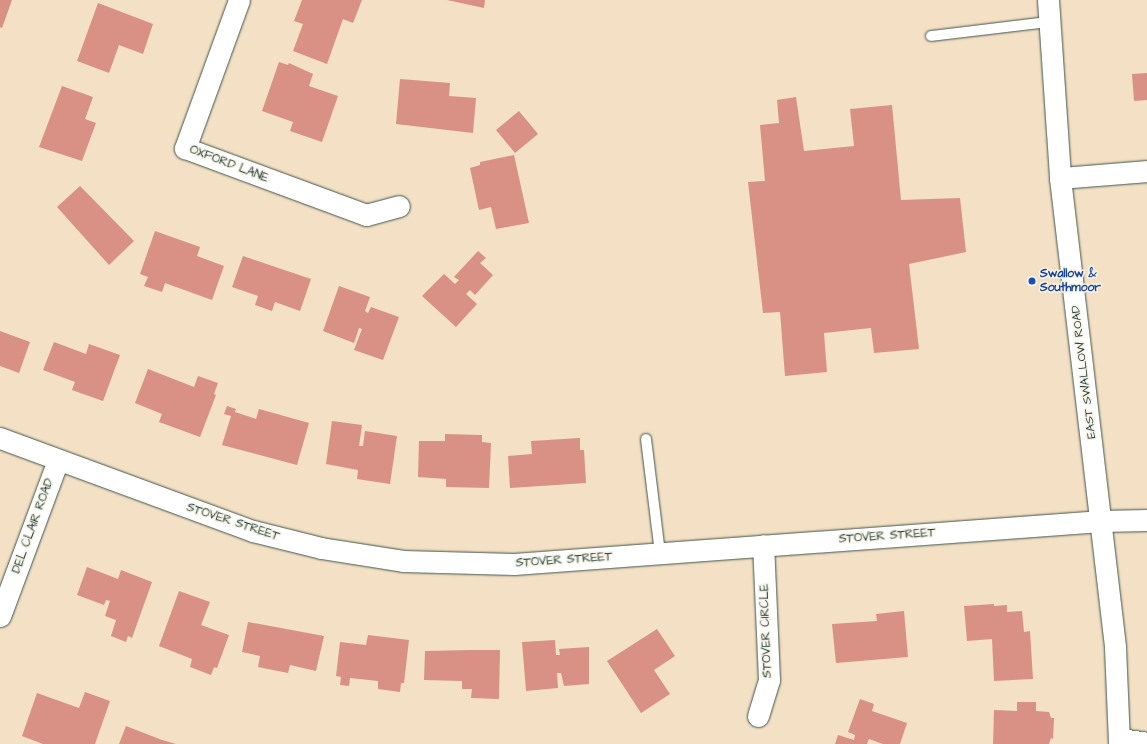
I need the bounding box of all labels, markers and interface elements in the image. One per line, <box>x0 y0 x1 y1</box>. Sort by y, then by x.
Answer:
street label: OXFORD LANE <box>188 142 270 186</box>
place label: Swallow & Southmoor <box>1040 267 1101 295</box>
marker: Swallow & Southmoor <box>1027 276 1037 286</box>
street label: EAST SWALLOW ROAD <box>1069 304 1099 440</box>
street label: DEL CLAIR ROAD <box>9 477 57 575</box>
street label: STOVER STREET <box>185 500 281 544</box>
street label: STOVER STREET <box>838 525 936 547</box>
street label: STOVER STREET <box>515 549 613 571</box>
street label: STOVER CIRCLE <box>757 584 775 678</box>

